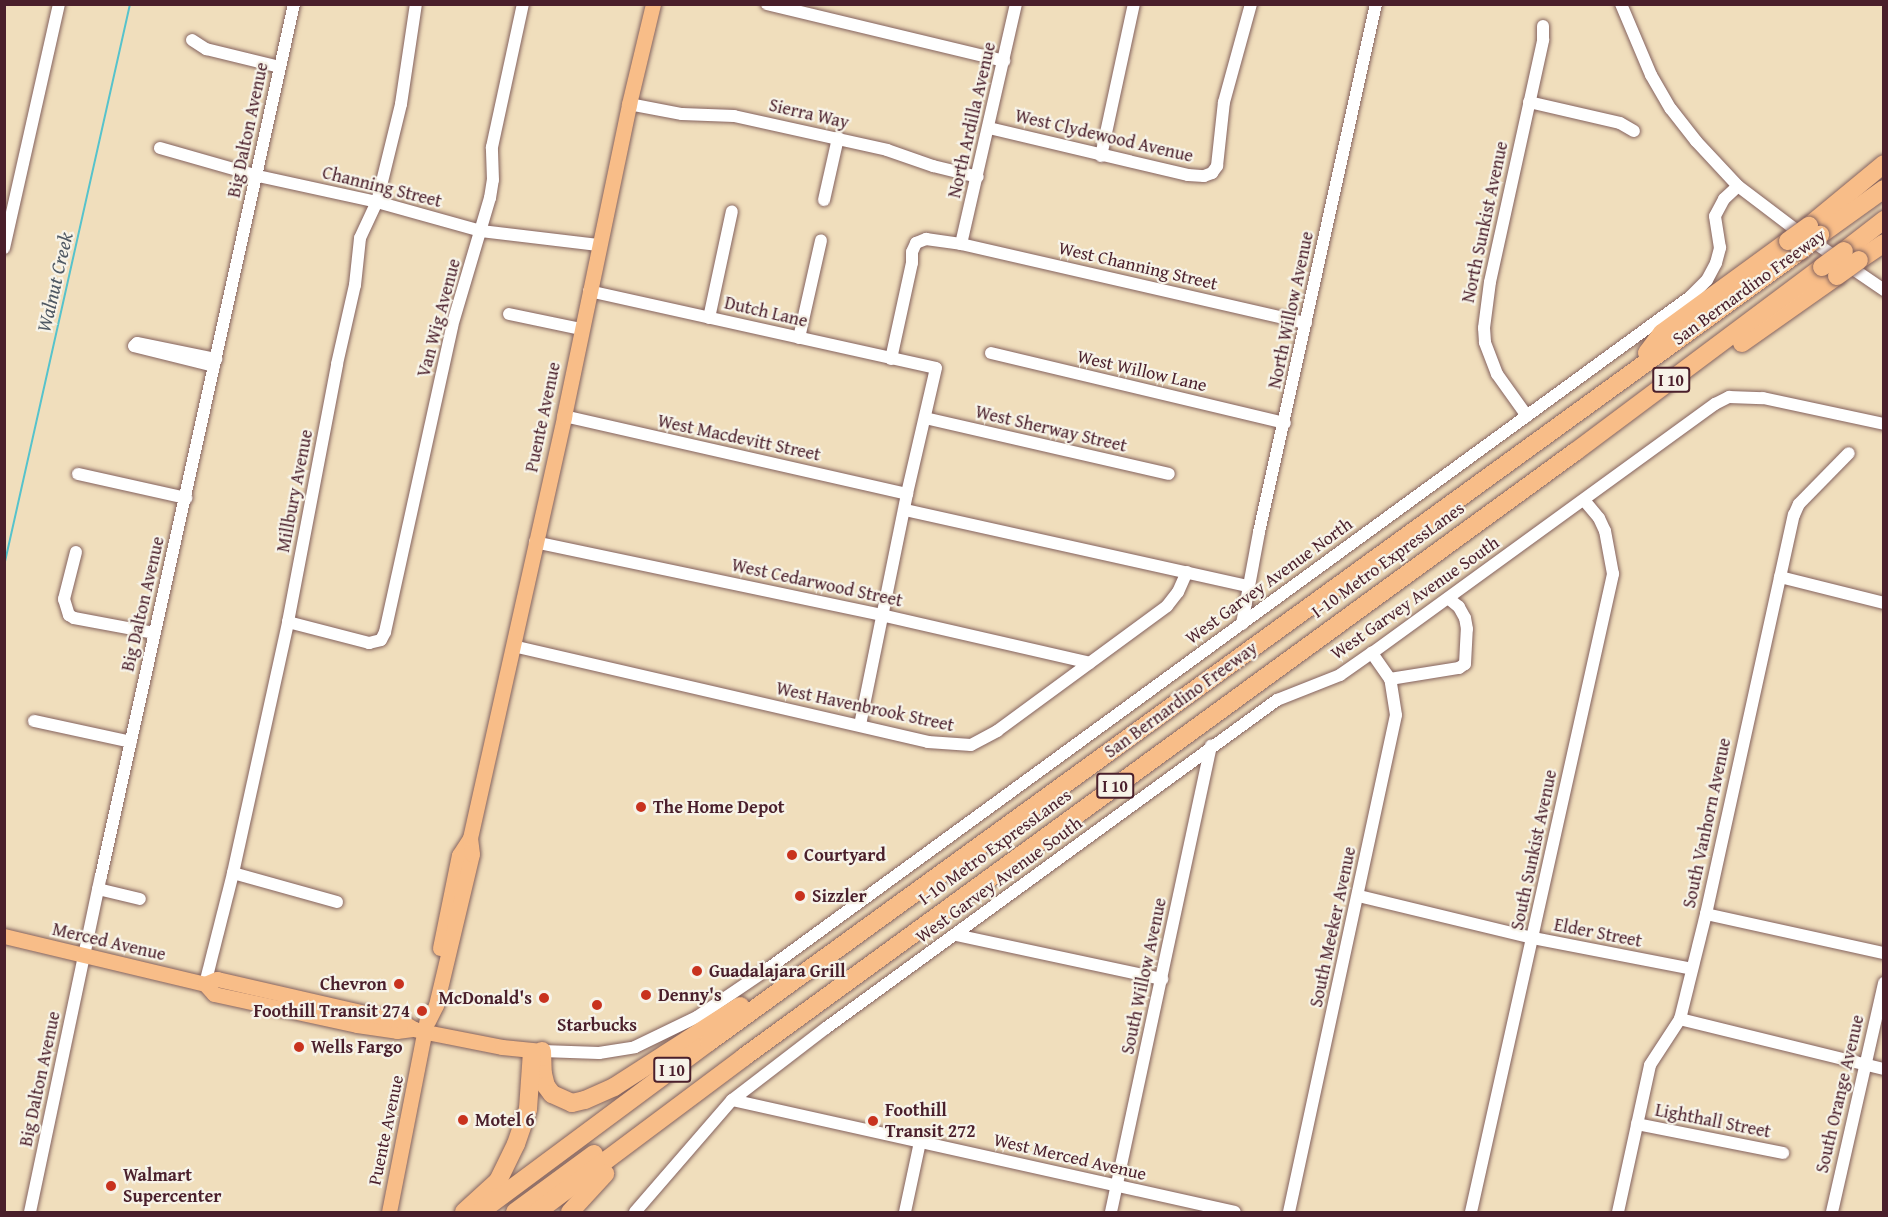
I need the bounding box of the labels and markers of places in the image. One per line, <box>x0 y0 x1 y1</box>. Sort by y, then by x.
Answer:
place label: The Home Depot <box>653 796 785 818</box>
marker: The Home Depot <box>634 800 648 814</box>
place label: Courtyard <box>804 844 886 866</box>
marker: Courtyard <box>785 848 799 862</box>
place label: Sizzler <box>812 885 867 907</box>
marker: Sizzler <box>793 889 807 903</box>
place label: Guadalajara Grill <box>709 960 846 982</box>
marker: Guadalajara Grill <box>690 964 704 978</box>
place label: Chevron <box>320 973 387 995</box>
marker: Chevron <box>392 977 406 991</box>
place label: Denny's <box>658 984 722 1006</box>
place label: McDonald's <box>438 987 532 1009</box>
marker: Denny's <box>639 988 653 1002</box>
marker: McDonald's <box>537 991 551 1005</box>
marker: Starbucks <box>590 998 604 1012</box>
place label: Foothill Transit 274 <box>253 1000 410 1022</box>
marker: Foothill Transit 274 <box>415 1004 429 1018</box>
place label: Starbucks <box>557 1014 637 1036</box>
place label: Wells Fargo <box>311 1036 402 1058</box>
marker: Wells Fargo <box>292 1040 306 1054</box>
place label: Foothill Transit 272 <box>885 1100 976 1142</box>
place label: Motel 6 <box>475 1109 535 1131</box>
marker: Motel 6 <box>456 1113 470 1127</box>
marker: Foothill Transit 272 <box>866 1114 880 1128</box>
place label: Walmart Supercenter <box>123 1165 222 1208</box>
marker: Walmart Supercenter <box>104 1179 118 1193</box>

